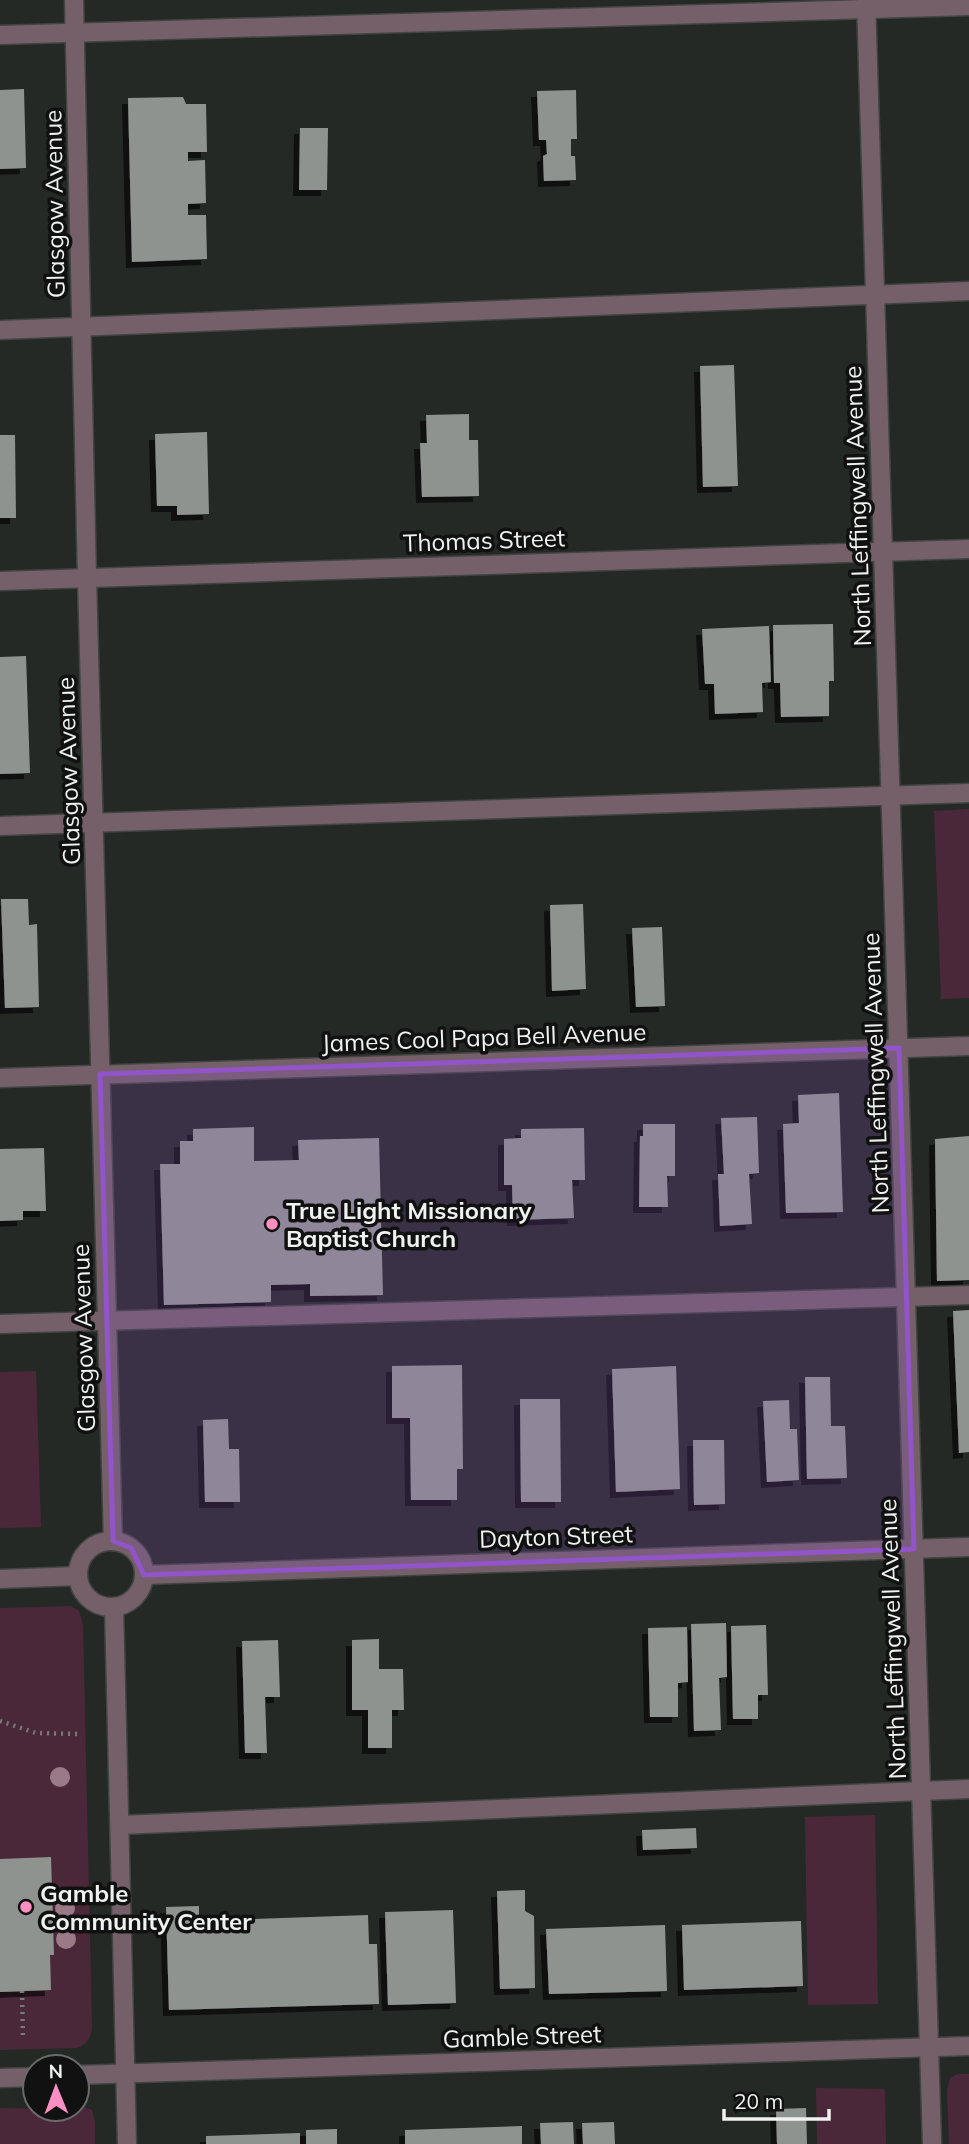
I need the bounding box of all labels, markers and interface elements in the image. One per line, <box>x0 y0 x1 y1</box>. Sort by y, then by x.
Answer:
street label: Glasgow Avenue <box>37 110 71 298</box>
street label: North Leffingwell Avenue <box>837 365 877 647</box>
street label: Thomas Street <box>402 522 566 558</box>
street label: Glasgow Avenue <box>50 676 86 866</box>
street label: North Leffingwell Avenue <box>855 932 895 1214</box>
street label: James Cool Papa Bell Avenue <box>321 1016 647 1058</box>
place label: True Light Missionary Baptist Church <box>286 1195 532 1253</box>
marker: True Light Missionary Baptist Church <box>264 1216 280 1232</box>
street label: Glasgow Avenue <box>65 1243 101 1433</box>
street label: North Leffingwell Avenue <box>872 1498 912 1780</box>
street label: Dayton Street <box>479 1518 633 1554</box>
place label: Gamble Community Center <box>40 1878 252 1936</box>
marker: Gamble Community Center <box>18 1899 34 1915</box>
street label: Gamble Street <box>442 2018 602 2054</box>
north arrow <box>21 2053 91 2123</box>
text: N <box>48 2059 63 2083</box>
scale bar <box>724 2078 829 2122</box>
text: 20 m <box>734 2088 783 2114</box>

